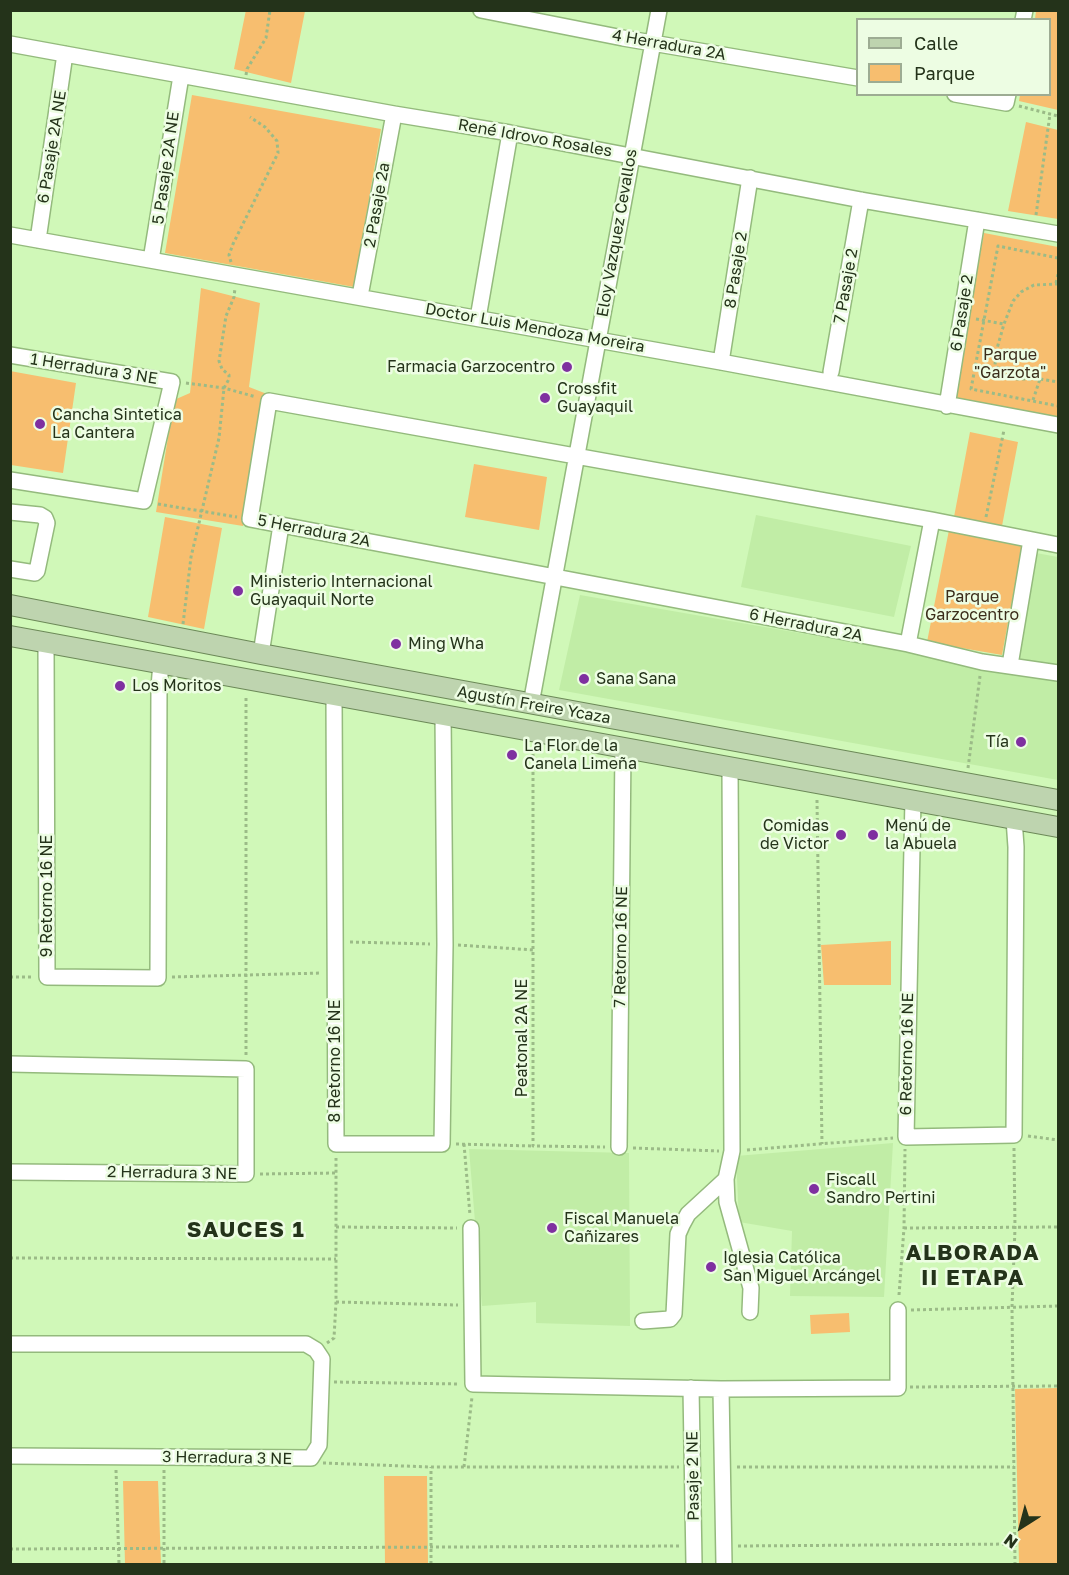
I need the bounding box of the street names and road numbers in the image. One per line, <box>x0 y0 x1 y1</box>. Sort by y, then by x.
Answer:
street label: 4 Herradura 2A <box>611 26 727 64</box>
street label: 6 Pasaje 2A NE <box>34 89 70 205</box>
street label: 5 Pasaje 2A NE <box>149 110 183 226</box>
street label: René Idrovo Rosales <box>456 115 614 161</box>
street label: Eloy Vazquez Cevallos <box>593 147 641 319</box>
street label: 2 Pasaje 2a <box>360 161 394 249</box>
street label: 8 Pasaje 2 <box>720 230 752 310</box>
street label: 7 Pasaje 2 <box>830 247 862 325</box>
street label: 6 Pasaje 2 <box>946 273 978 353</box>
street label: Doctor Luis Mendoza Moreira <box>424 299 646 357</box>
street label: 1 Herradura 3 NE <box>29 349 159 389</box>
street label: 5 Herradura 2A <box>256 511 372 551</box>
street label: 6 Herradura 2A <box>748 605 864 645</box>
street label: Agustín Freire Ycaza <box>456 682 612 728</box>
street label: 9 Retorno 16 NE <box>37 835 57 957</box>
street label: 7 Retorno 16 NE <box>610 886 632 1008</box>
street label: Peatonal 2A NE <box>512 979 532 1097</box>
street label: 6 Retorno 16 NE <box>896 992 918 1116</box>
street label: 8 Retorno 16 NE <box>325 1000 345 1122</box>
street label: 2 Herradura 3 NE <box>107 1162 237 1184</box>
street label: Pasaje 2 NE <box>683 1431 703 1521</box>
street label: 3 Herradura 3 NE <box>162 1447 292 1469</box>

